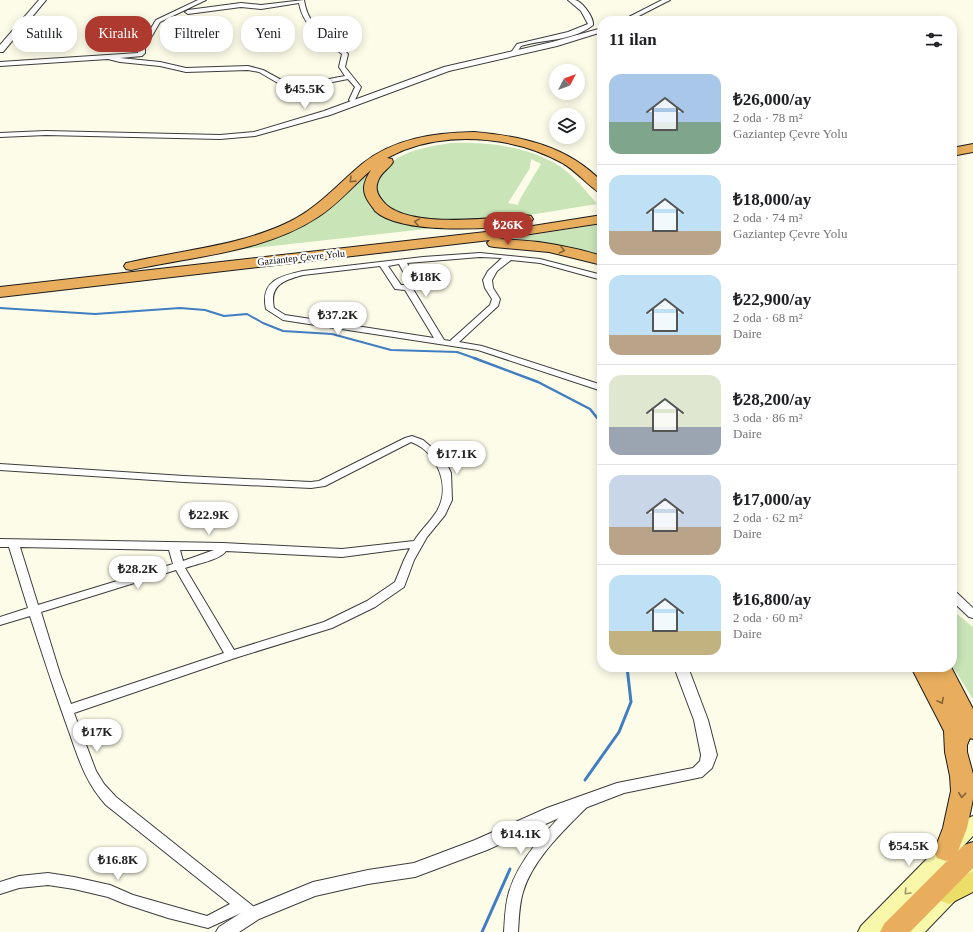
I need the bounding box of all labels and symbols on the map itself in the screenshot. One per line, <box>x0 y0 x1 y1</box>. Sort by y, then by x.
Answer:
north arrow <box>549 64 585 100</box>
pin: ₺45.5K <box>272 76 338 110</box>
one-way arrow <box>349 175 357 183</box>
pin: ₺26K <box>484 212 532 246</box>
one-way arrow <box>414 218 420 226</box>
one-way arrow <box>559 246 565 254</box>
street label: Gaziantep Çevre Yolu <box>257 247 345 268</box>
pin: ₺18K <box>402 264 450 298</box>
pin: ₺37.2K <box>305 302 371 336</box>
pin: ₺17.1K <box>424 441 490 475</box>
pin: ₺22.9K <box>176 502 242 536</box>
pin: ₺28.2K <box>105 556 171 590</box>
one-way arrow <box>936 697 943 704</box>
pin: ₺17K <box>73 719 121 753</box>
one-way arrow <box>958 792 967 798</box>
pin: ₺14.1K <box>488 821 554 855</box>
pin: ₺54.5K <box>876 833 942 867</box>
pin: ₺16.8K <box>85 847 151 881</box>
one-way arrow <box>904 887 912 895</box>

